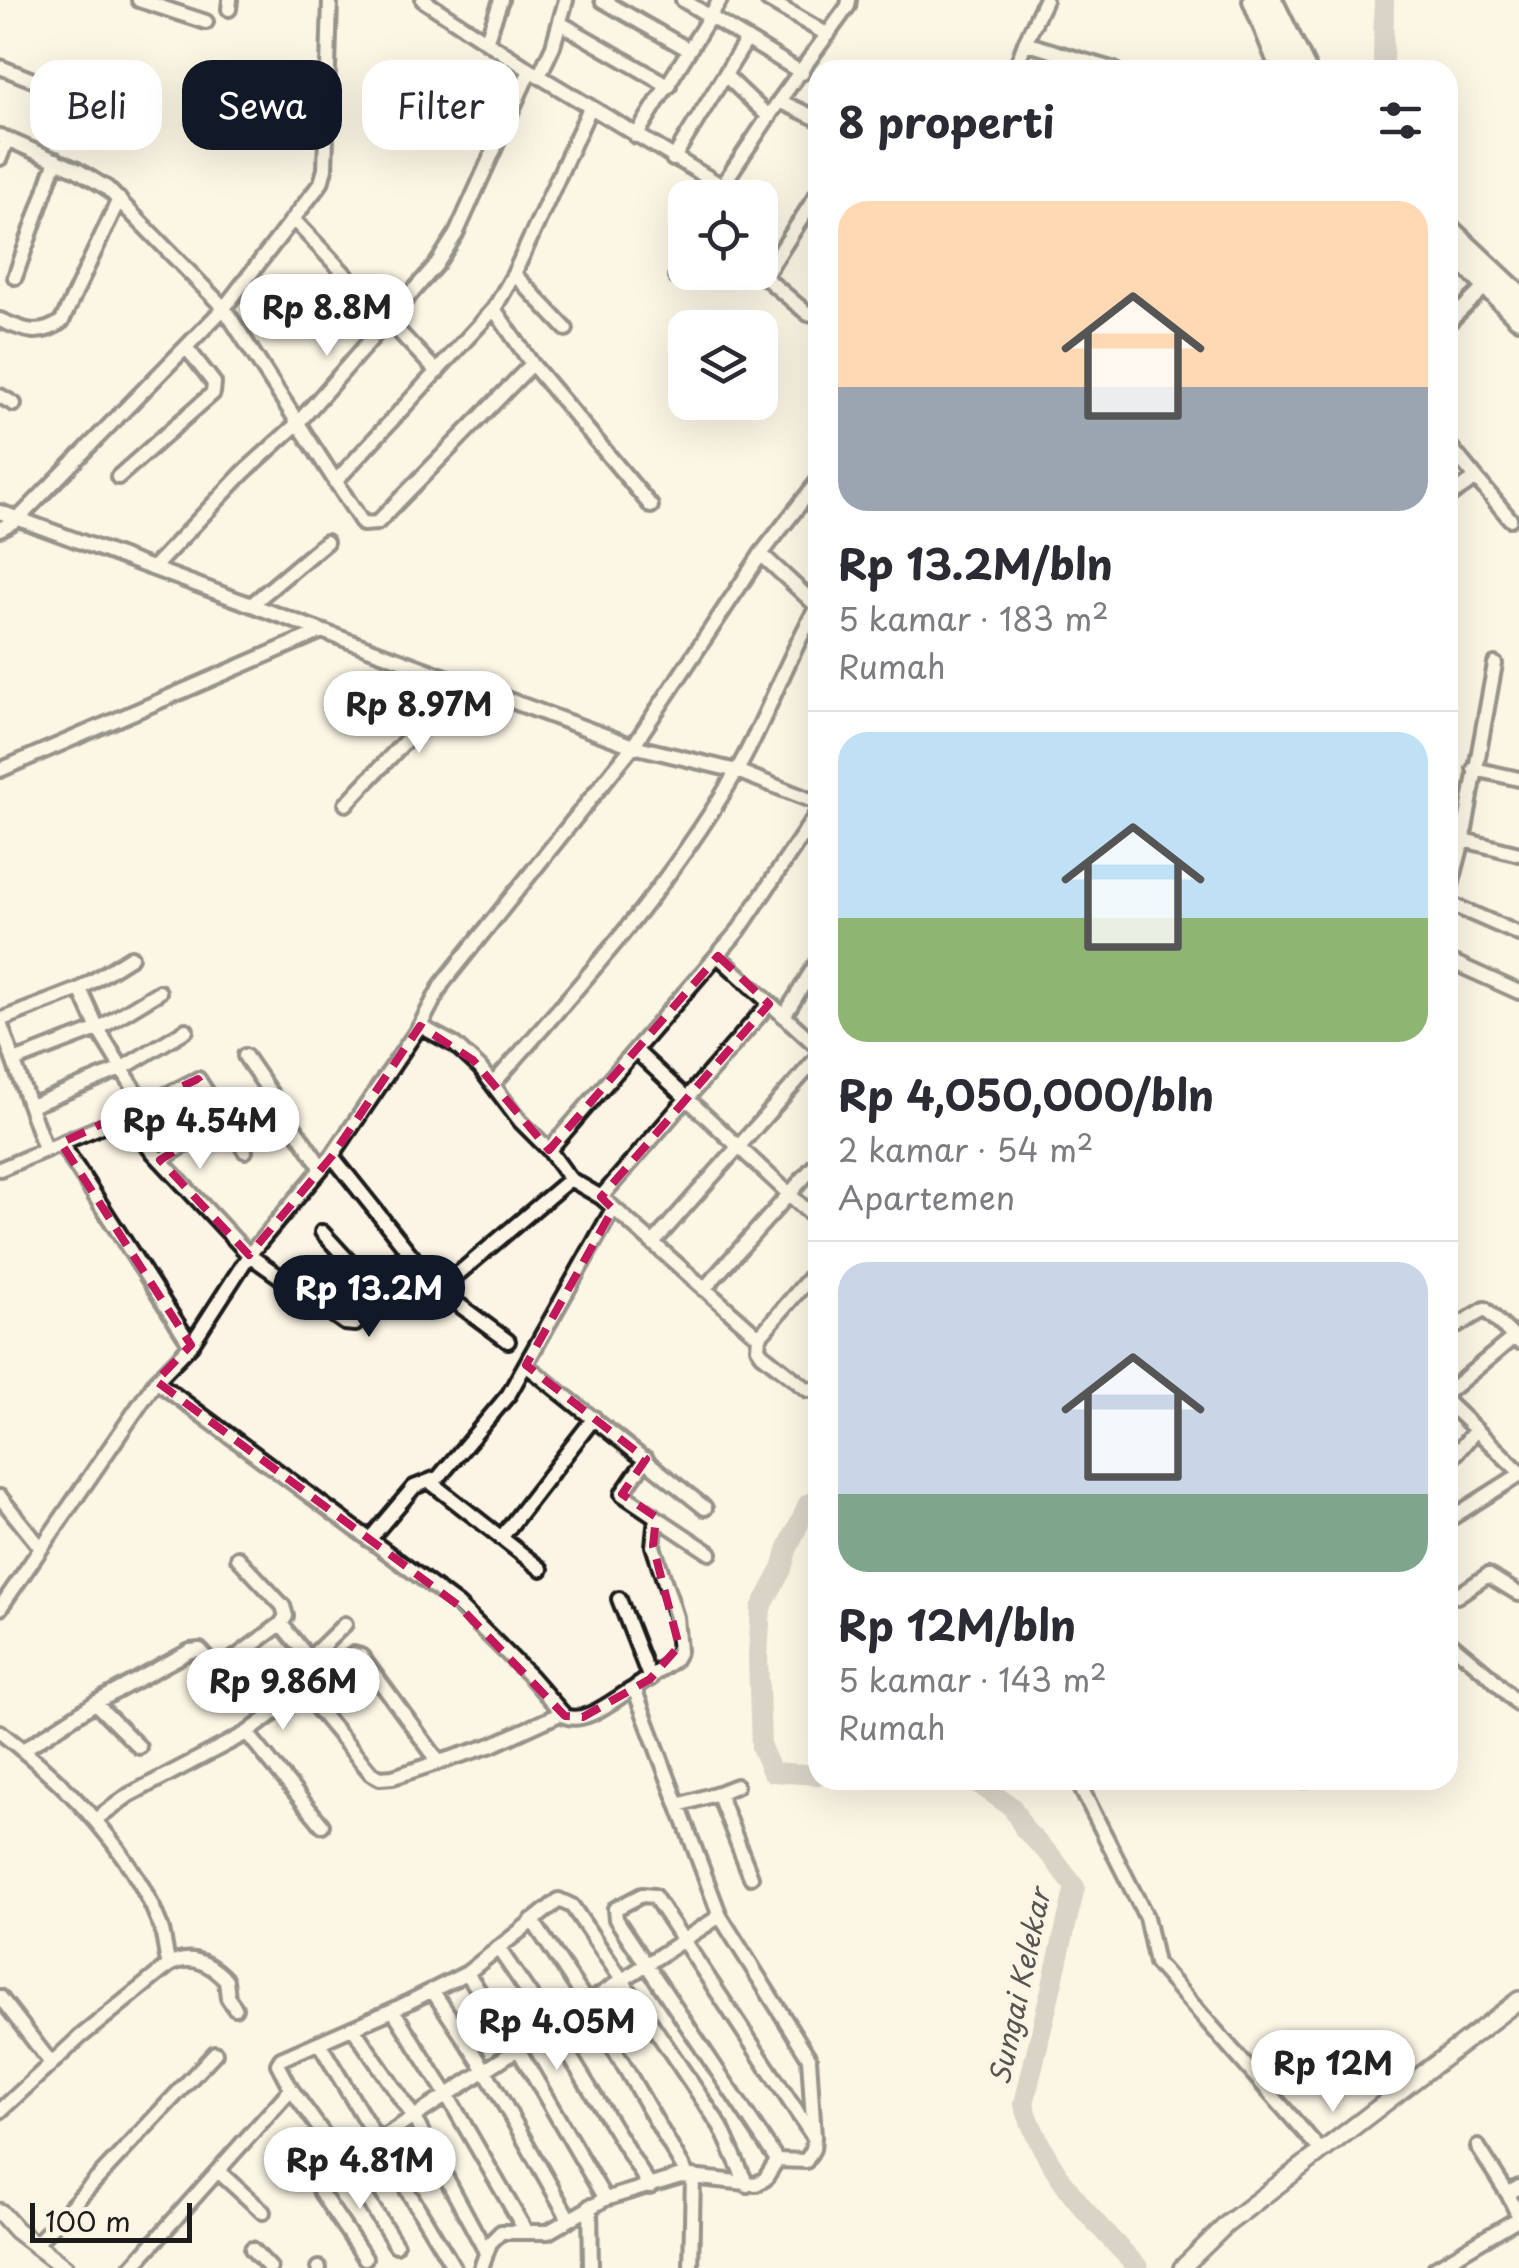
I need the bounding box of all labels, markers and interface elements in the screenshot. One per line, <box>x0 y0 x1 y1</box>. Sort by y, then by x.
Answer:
chip: Beli <box>30 60 162 150</box>
chip: Sewa <box>182 60 342 150</box>
chip: Filter <box>362 60 519 150</box>
text: 8 properti <box>838 89 1055 152</box>
icon: filters <box>1373 93 1428 148</box>
map controls <box>668 180 778 420</box>
button: locate <box>668 180 778 290</box>
icon: home <box>1043 266 1223 446</box>
pin: Rp 8.8M <box>235 274 419 359</box>
text: Rp 8.8M <box>262 282 392 330</box>
button: layers <box>668 310 778 420</box>
text: Rp 13.2M/bln <box>838 531 1113 594</box>
text: 5 kamar · 183 m² <box>838 594 1109 642</box>
text: Rumah <box>838 642 946 690</box>
pin: Rp 8.97M <box>316 671 522 756</box>
text: Rp 8.97M <box>345 679 493 727</box>
icon: home <box>1043 797 1223 977</box>
text: Rp 4,050,000/bln <box>838 1062 1214 1125</box>
pin: Rp 4.54M <box>97 1087 303 1172</box>
text: Rp 4.54M <box>123 1095 277 1143</box>
text: 2 kamar · 54 m² <box>838 1125 1093 1173</box>
text: Apartemen <box>838 1173 1015 1221</box>
pin: Rp 13.2M <box>266 1255 472 1340</box>
text: Rp 13.2M <box>295 1263 443 1311</box>
icon: home <box>1043 1327 1223 1507</box>
text: Rp 12M/bln <box>838 1592 1076 1655</box>
pin: Rp 9.86M <box>180 1648 386 1733</box>
text: 5 kamar · 143 m² <box>838 1655 1107 1703</box>
text: Rp 9.86M <box>209 1656 357 1704</box>
text: Rumah <box>838 1703 946 1751</box>
water label: Sungai Kelekar <box>977 1880 1061 2089</box>
pin: Rp 4.05M <box>454 1988 660 2073</box>
text: Rp 4.05M <box>478 1996 636 2044</box>
pin: Rp 12M <box>1252 2030 1414 2115</box>
text: Rp 12M <box>1273 2038 1393 2086</box>
pin: Rp 4.81M <box>257 2127 463 2212</box>
text: Rp 4.81M <box>286 2135 434 2183</box>
scale bar <box>30 2198 192 2242</box>
text: 100 m <box>45 2199 131 2242</box>

